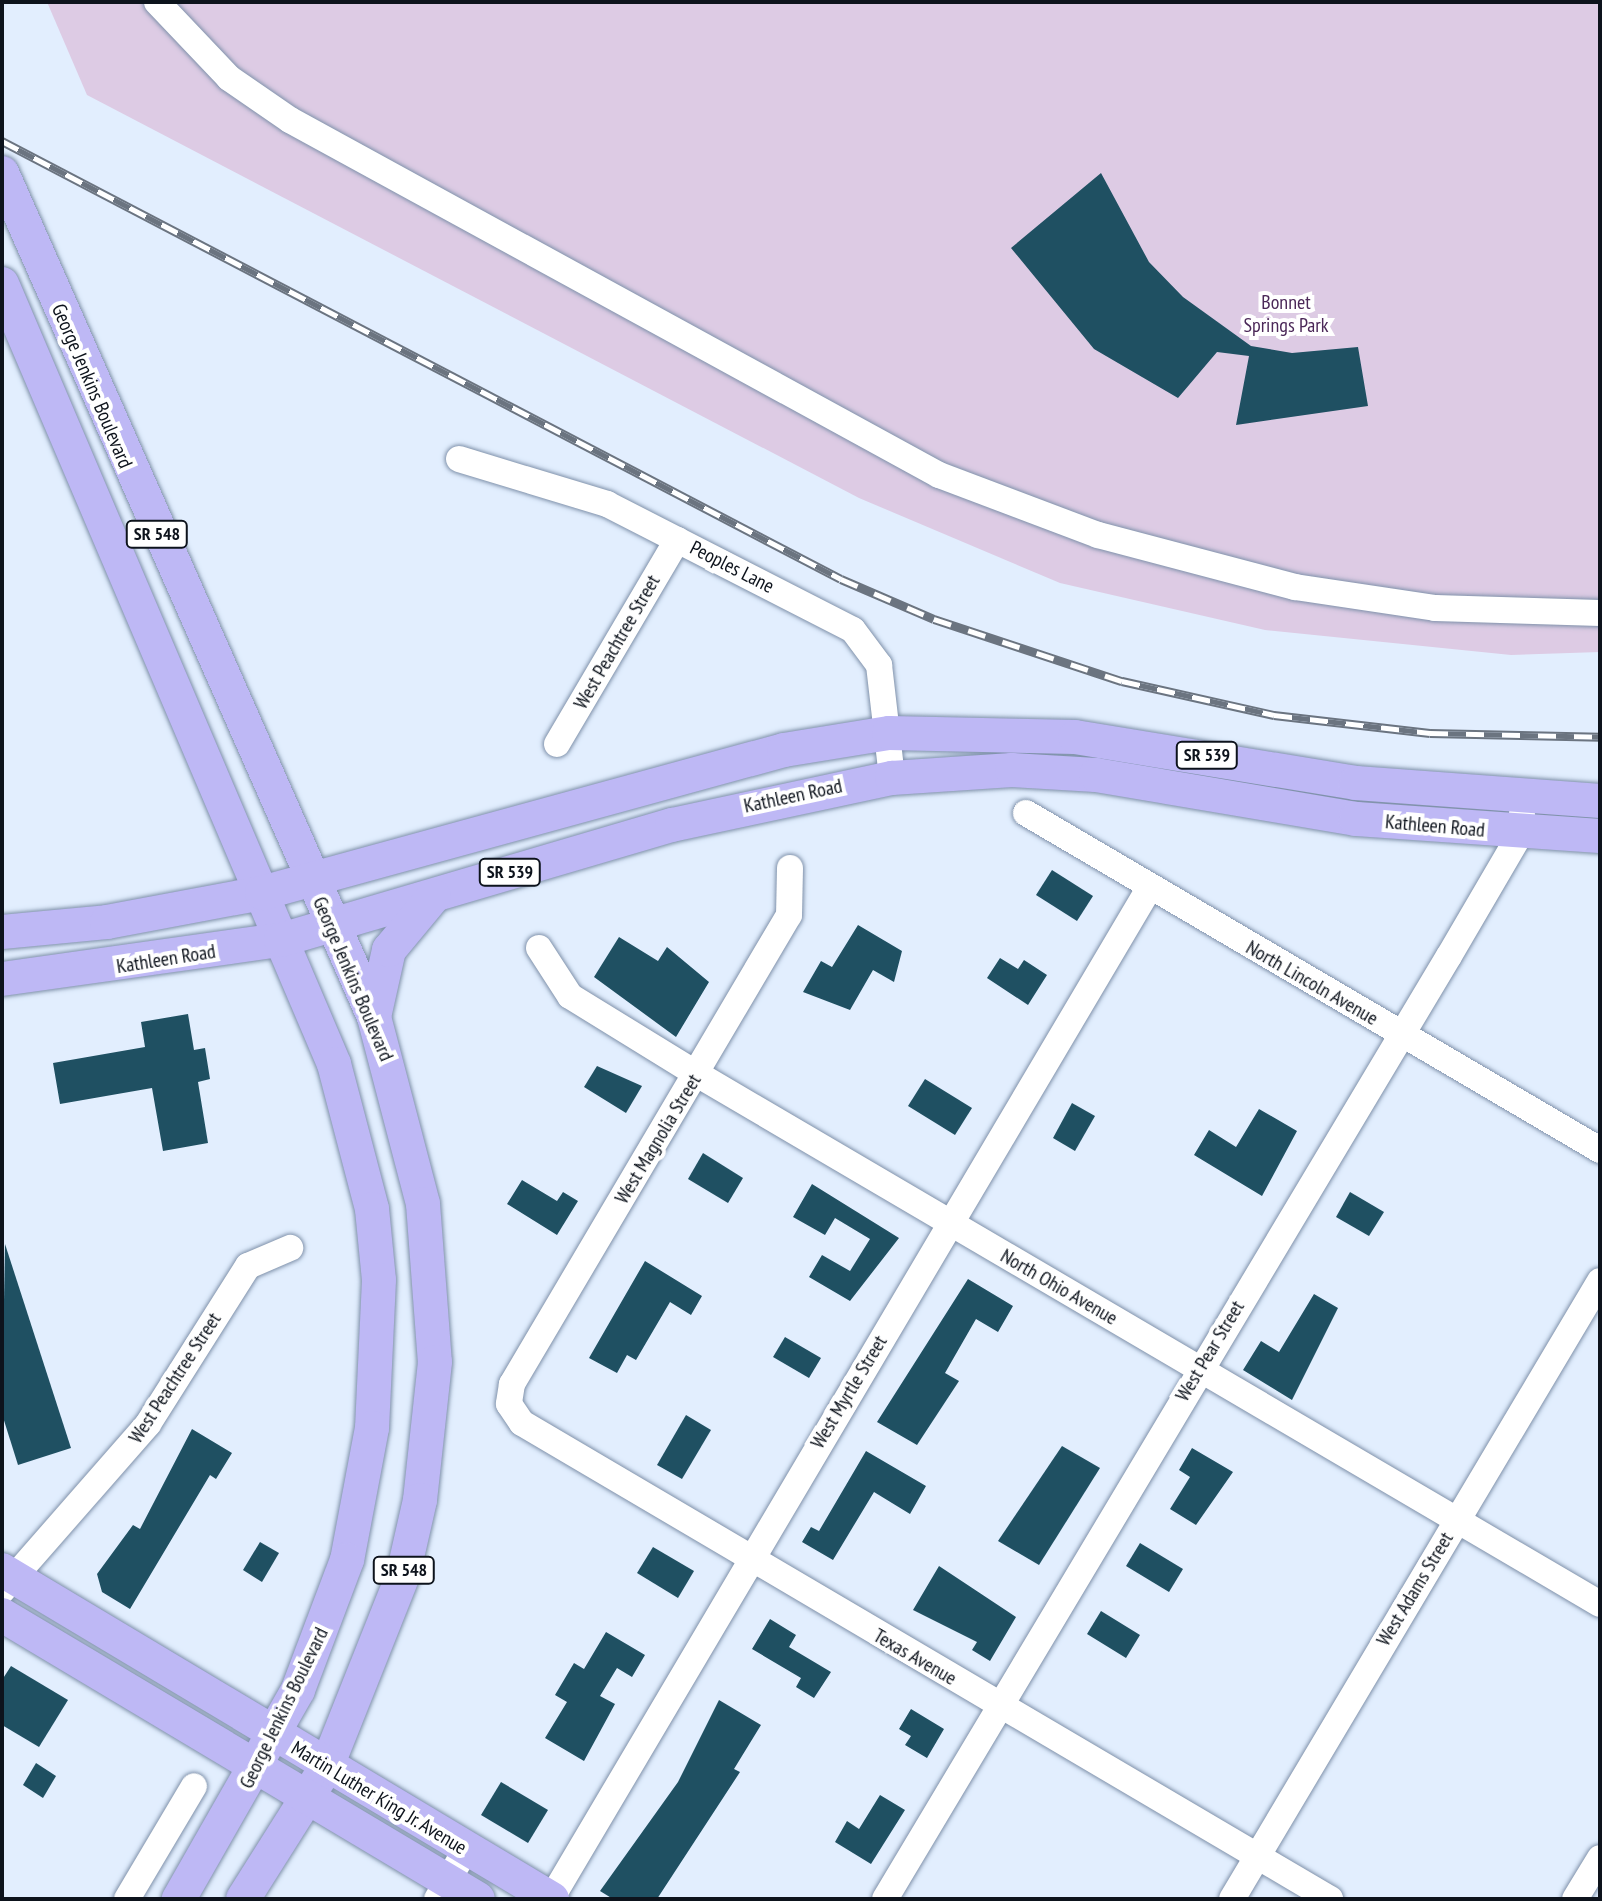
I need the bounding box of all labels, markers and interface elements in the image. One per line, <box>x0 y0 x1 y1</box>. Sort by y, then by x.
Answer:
park label: Bonnet Springs Park <box>1243 291 1329 338</box>
street label: George Jenkins Boulevard <box>47 300 137 472</box>
road number: SR 548 <box>125 520 189 548</box>
street label: Peoples Lane <box>686 536 778 598</box>
street label: West Peachtree Street <box>569 571 665 713</box>
road number: SR 539 <box>1175 741 1239 769</box>
street label: Kathleen Road <box>742 774 844 818</box>
street label: Kathleen Road <box>1384 810 1486 842</box>
road number: SR 539 <box>478 858 542 886</box>
street label: George Jenkins Boulevard <box>308 893 398 1065</box>
street label: North Lincoln Avenue <box>1241 935 1383 1031</box>
street label: Kathleen Road <box>115 939 217 979</box>
street label: West Magnolia Street <box>610 1070 706 1208</box>
street label: North Ohio Avenue <box>996 1244 1122 1330</box>
street label: West Pear Street <box>1171 1296 1249 1406</box>
street label: West Peachtree Street <box>124 1308 226 1448</box>
street label: West Myrtle Street <box>806 1331 892 1453</box>
street label: West Adams Street <box>1371 1528 1459 1650</box>
road number: SR 548 <box>372 1556 436 1584</box>
street label: Texas Avenue <box>869 1623 961 1691</box>
street label: George Jenkins Boulevard <box>235 1624 333 1792</box>
street label: Martin Luther King Jr. Avenue <box>286 1736 472 1860</box>

